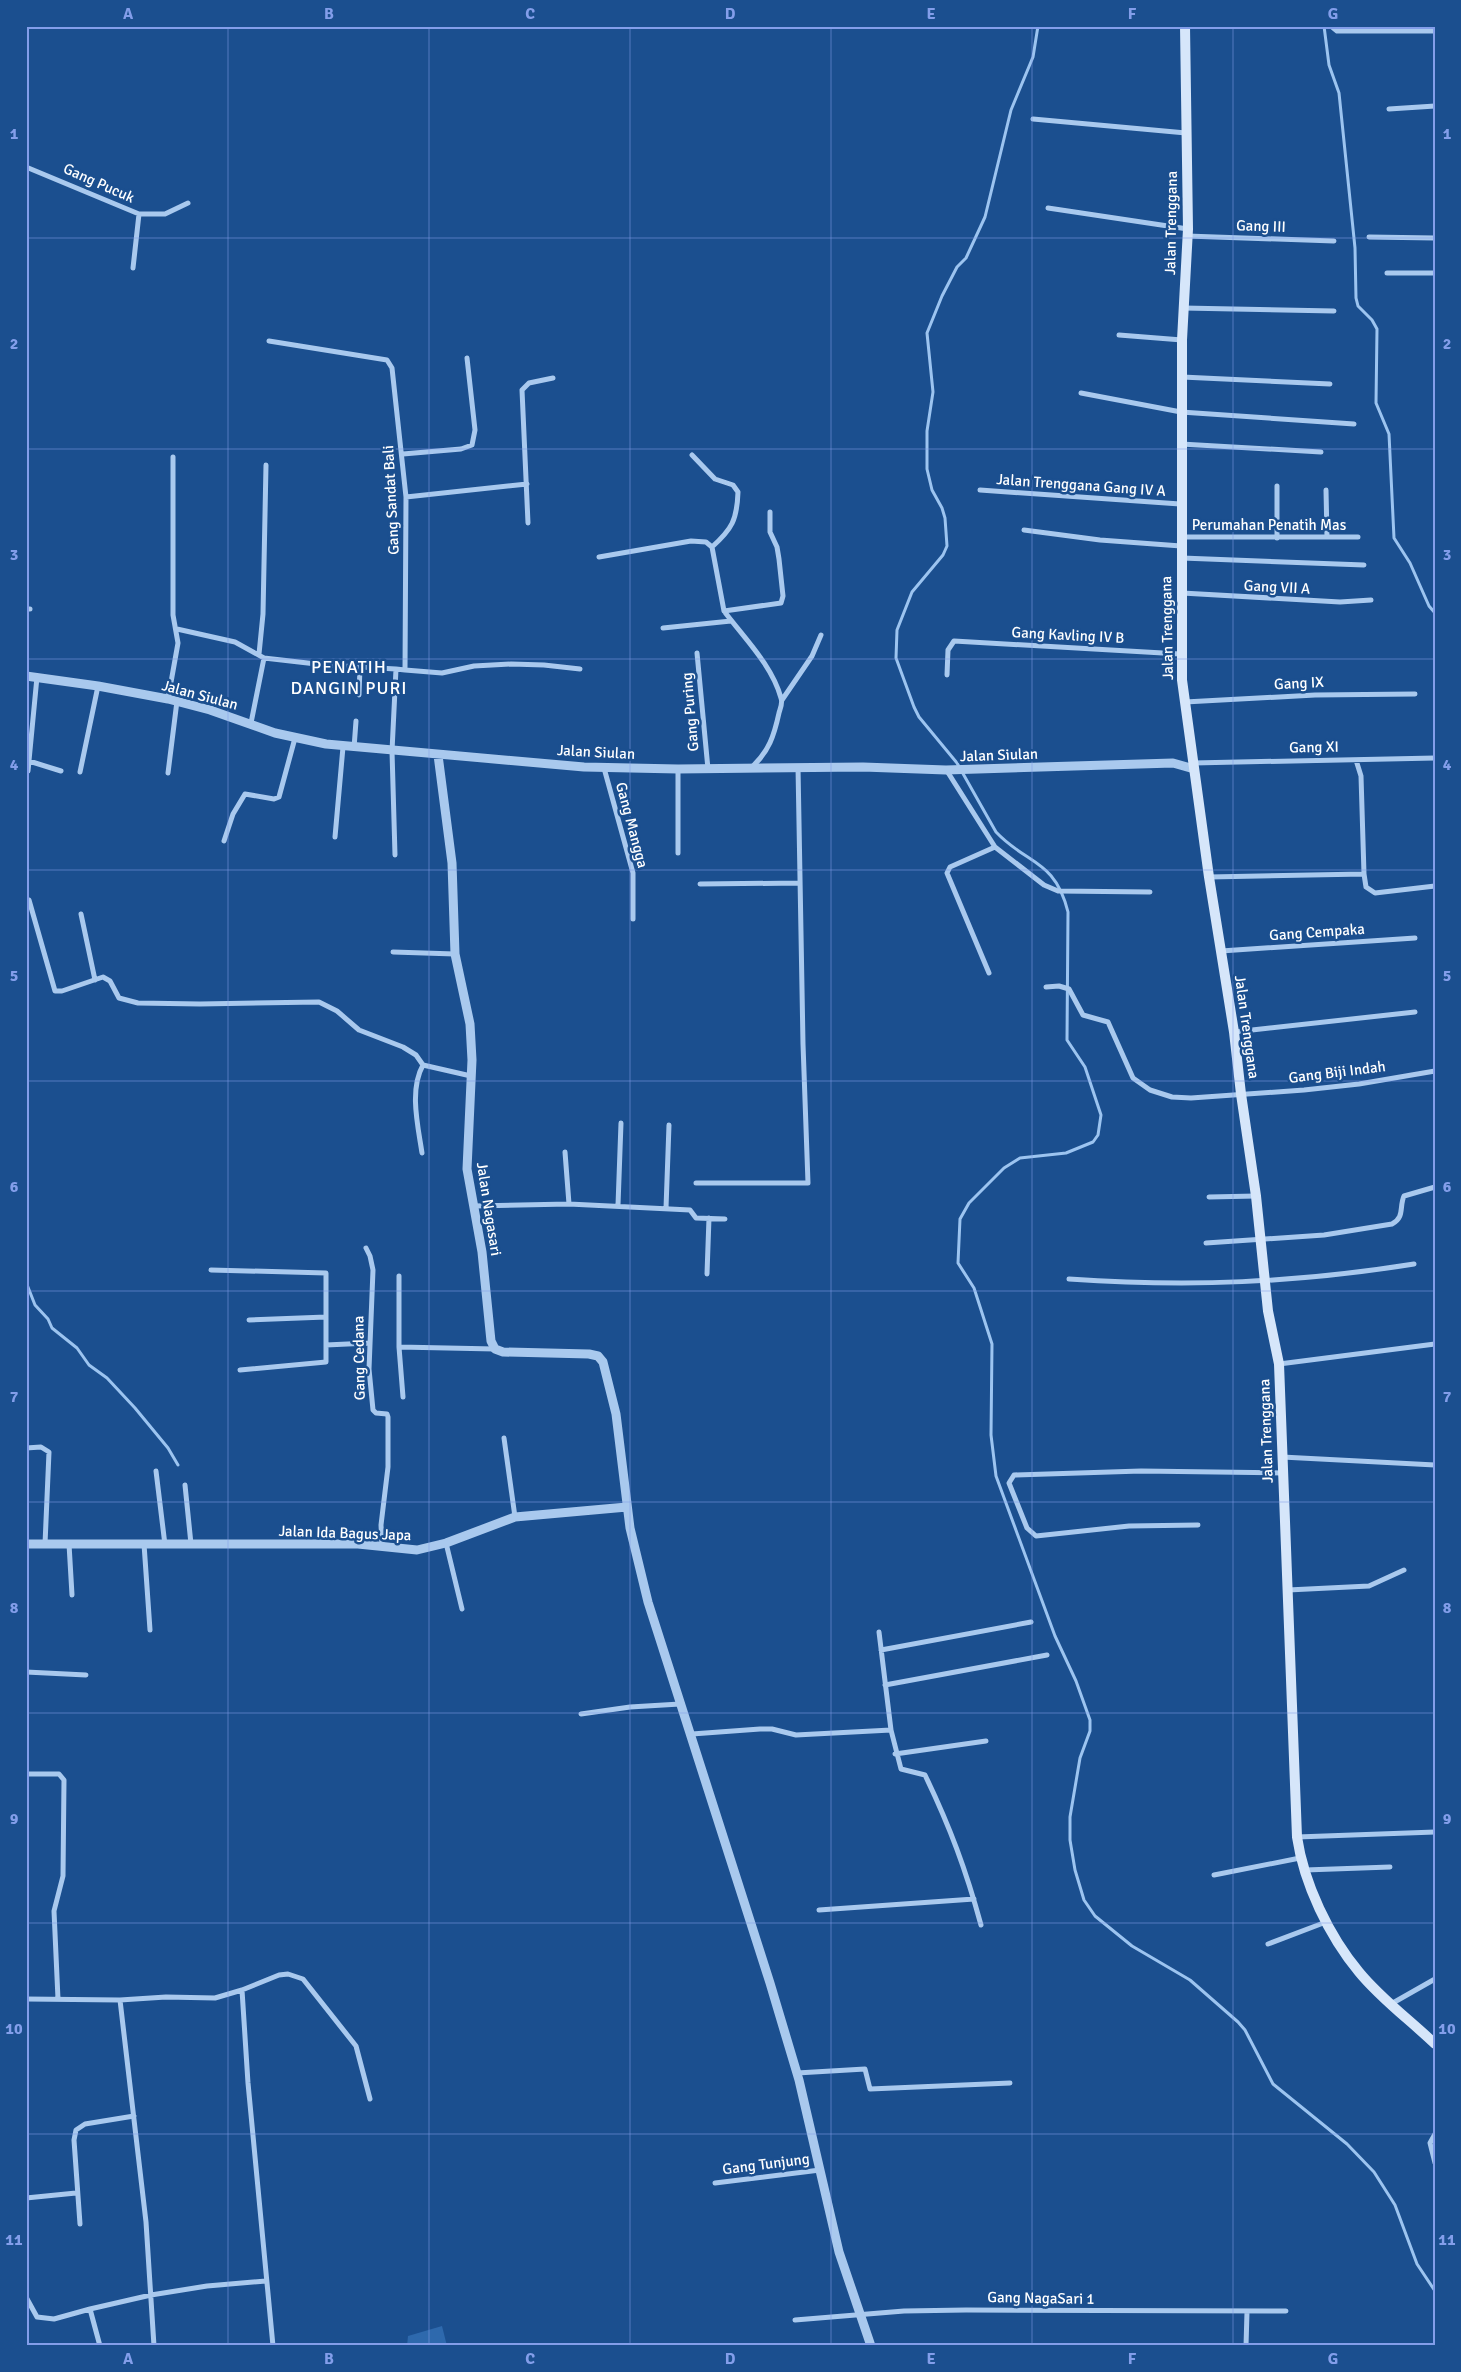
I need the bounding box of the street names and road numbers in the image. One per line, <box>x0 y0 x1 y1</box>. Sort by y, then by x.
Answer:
street label: Gang Pucuk <box>61 159 138 207</box>
street label: Jalan Trenggana <box>1161 171 1181 275</box>
street label: Gang III <box>1236 216 1286 236</box>
street label: Gang Sandat Bali <box>379 445 403 555</box>
street label: Jalan Trenggana Gang IV A <box>996 470 1166 500</box>
street label: Perumahan Penatih Mas <box>1192 516 1347 534</box>
street label: Jalan Trenggana <box>1157 576 1177 680</box>
street label: Gang VII A <box>1243 576 1311 598</box>
street label: Gang Kavling IV B <box>1011 623 1125 647</box>
street label: Gang Puring <box>678 672 702 752</box>
street label: Gang IX <box>1274 673 1325 693</box>
street label: Jalan Siulan <box>160 676 240 714</box>
street label: Gang XI <box>1289 738 1339 756</box>
street label: Jalan Siulan <box>556 741 636 763</box>
street label: Jalan Siulan <box>960 745 1038 765</box>
street label: Gang Mangga <box>612 780 652 870</box>
street label: Gang Cempaka <box>1269 920 1365 944</box>
street label: Jalan Trenggana <box>1231 974 1263 1080</box>
street label: Gang Biji Indah <box>1287 1057 1387 1087</box>
street label: Jalan Nagasari <box>473 1161 505 1257</box>
street label: Gang Cedana <box>349 1316 369 1400</box>
street label: Jalan Trenggana <box>1255 1379 1277 1483</box>
street label: Jalan Ida Bagus Japa <box>278 1522 412 1544</box>
street label: Gang Tunjung <box>721 2150 811 2178</box>
street label: Gang NagaSari 1 <box>987 2288 1095 2308</box>

